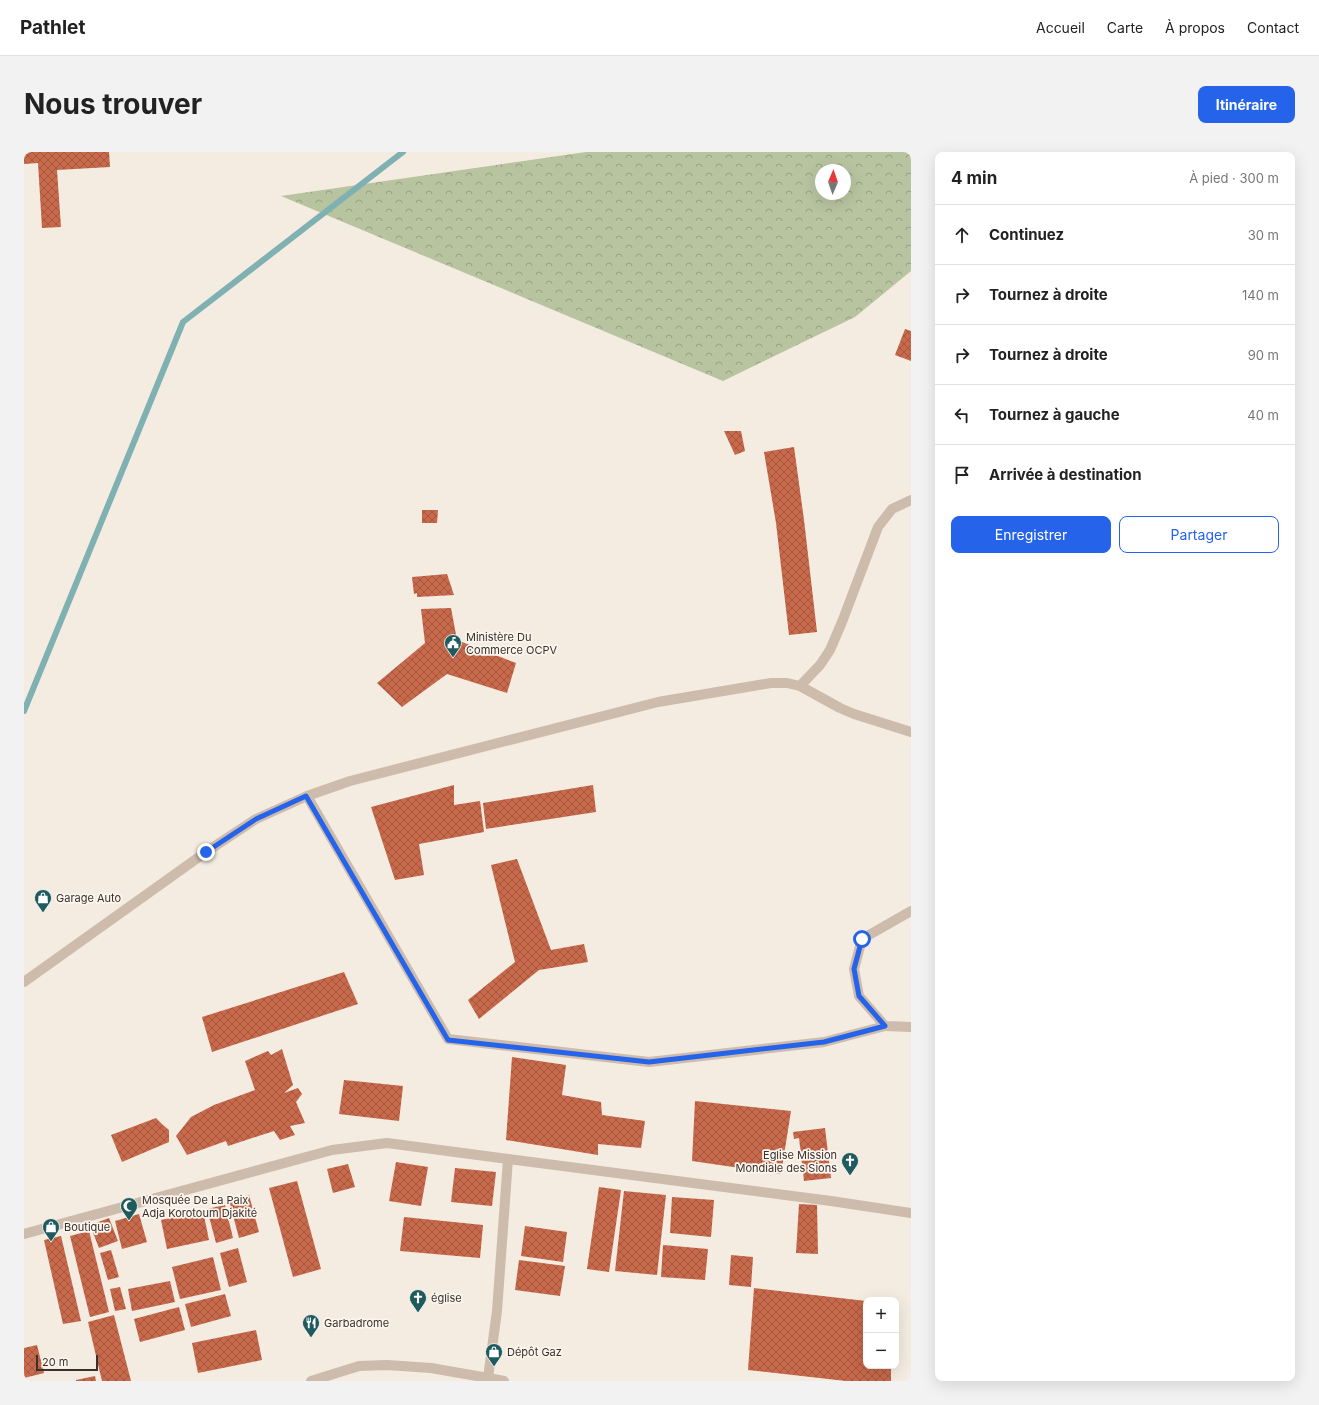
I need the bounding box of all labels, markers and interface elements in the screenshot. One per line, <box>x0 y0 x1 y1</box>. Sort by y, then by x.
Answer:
text: Pathlet <box>20 16 85 39</box>
text: Accueil <box>1036 19 1085 36</box>
text: Carte <box>1107 19 1143 36</box>
text: À propos <box>1165 19 1225 36</box>
text: Contact <box>1247 19 1299 36</box>
button: Itinéraire <box>1198 86 1295 123</box>
text: Nous trouver <box>24 87 202 121</box>
north arrow <box>815 164 851 200</box>
text: 4 min <box>951 168 997 188</box>
text: À pied · 300 m <box>1189 170 1279 186</box>
icon: ahead <box>951 224 973 246</box>
text: Continuez <box>989 225 1064 244</box>
text: 30 m <box>1248 227 1279 243</box>
icon: right <box>951 284 973 306</box>
text: Tournez à droite <box>989 285 1108 304</box>
text: 140 m <box>1242 287 1279 303</box>
icon: right <box>951 344 973 366</box>
text: Tournez à droite <box>989 345 1108 364</box>
text: 90 m <box>1248 347 1279 363</box>
icon: left <box>951 404 973 426</box>
text: Tournez à gauche <box>989 405 1120 424</box>
text: 40 m <box>1247 407 1279 423</box>
icon: arrive <box>951 464 973 486</box>
text: Arrivée à destination <box>989 465 1142 484</box>
button: Enregistrer <box>951 516 1111 553</box>
button: Partager <box>1119 516 1279 553</box>
place label: Ministère Du Commerce OCPV <box>466 630 558 657</box>
public building icon: Ministère Du Commerce OCPV <box>443 633 463 658</box>
route end <box>197 843 215 861</box>
shop icon: Garage Auto <box>33 888 53 913</box>
place label: Garage Auto <box>56 891 122 905</box>
route start <box>853 930 871 948</box>
place label: Eglise Mission Mondiale des Sions <box>736 1148 837 1175</box>
church icon: Eglise Mission Mondiale des Sions <box>840 1151 860 1176</box>
place label: Mosquée De La Paix Adja Korotoum Djakité <box>142 1193 257 1220</box>
mosque icon: Mosquée De La Paix Adja Korotoum Djakité <box>119 1196 139 1221</box>
shop icon: Boutique <box>41 1217 61 1242</box>
place label: Boutique <box>64 1220 110 1234</box>
church icon: église <box>408 1288 428 1313</box>
place label: église <box>431 1291 462 1305</box>
map controls <box>863 1297 899 1369</box>
button: + <box>863 1297 899 1333</box>
restaurant icon: Garbadrome <box>301 1313 321 1338</box>
place label: Garbadrome <box>324 1316 389 1330</box>
button: − <box>863 1333 899 1369</box>
shop icon: Dépôt Gaz <box>484 1342 504 1367</box>
place label: Dépôt Gaz <box>507 1345 562 1359</box>
scale bar <box>36 1353 98 1372</box>
text: 20 m <box>42 1355 68 1369</box>

